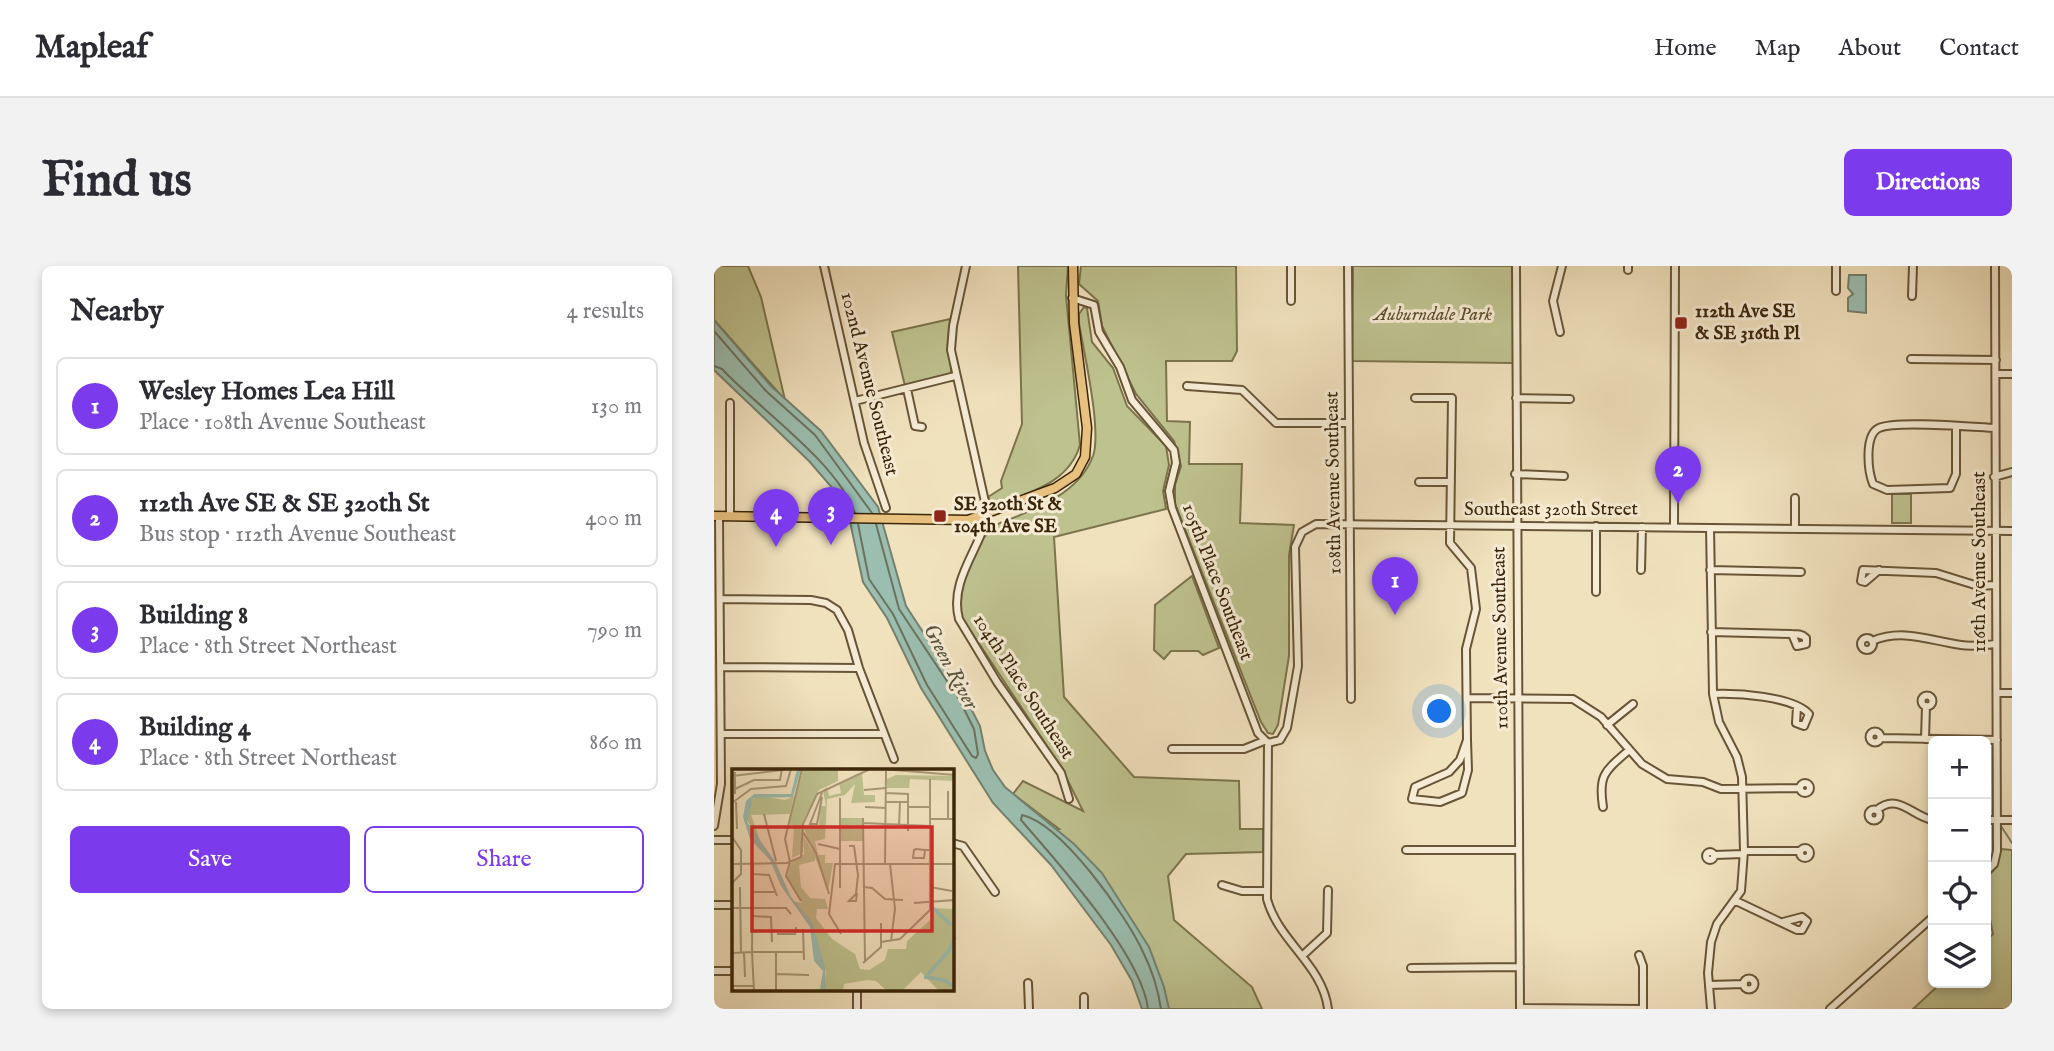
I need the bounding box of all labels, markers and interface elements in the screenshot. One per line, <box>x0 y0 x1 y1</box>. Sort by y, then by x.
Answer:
text: Mapleaf <box>35 27 148 69</box>
text: Home <box>1654 33 1717 64</box>
text: Map <box>1755 33 1801 64</box>
text: About <box>1839 33 1901 64</box>
text: Contact <box>1939 33 2019 64</box>
button: Directions <box>1844 149 2012 216</box>
text: Find us <box>42 151 192 213</box>
street label: 102nd Avenue Southeast <box>835 290 904 479</box>
text: Nearby <box>70 293 163 331</box>
text: 4 results <box>566 297 644 326</box>
place label: 112th Ave SE & SE 316th Pl <box>1695 300 1800 346</box>
park label: Auburndale Park <box>1372 303 1492 327</box>
marker: 112th Ave SE & SE 316th Pl <box>1673 315 1689 331</box>
text: Wesley Homes Lea Hill <box>139 375 395 408</box>
street label: 108th Avenue Southeast <box>1320 391 1348 575</box>
text: 1 <box>91 392 99 421</box>
text: 130 m <box>591 392 642 421</box>
text: Place · 108th Avenue Southeast <box>139 408 426 437</box>
pin: 2 <box>1655 446 1701 504</box>
street label: 116th Avenue Southeast <box>1968 471 1992 653</box>
text: 112th Ave SE & SE 320th St <box>139 487 430 520</box>
pin: 3 <box>808 487 854 545</box>
pin: 4 <box>753 489 799 547</box>
place label: SE 320th St & 104th Ave SE <box>954 493 1062 539</box>
street label: Southeast 320th Street <box>1464 498 1638 522</box>
street label: 105th Place Southeast <box>1176 500 1258 664</box>
text: 2 <box>90 504 100 533</box>
text: 400 m <box>585 504 642 533</box>
marker: SE 320th St & 104th Ave SE <box>932 508 948 524</box>
text: Bus stop · 112th Avenue Southeast <box>139 520 456 549</box>
street label: 110th Avenue Southeast <box>1487 546 1515 730</box>
pin: 1 <box>1372 557 1418 615</box>
text: Building 8 <box>139 599 248 632</box>
street label: 104th Place Southeast <box>967 610 1079 765</box>
text: 3 <box>91 616 99 645</box>
text: 790 m <box>587 616 642 645</box>
water label: Green River <box>916 619 984 715</box>
text: Place · 8th Street Northeast <box>139 632 397 661</box>
your location <box>1422 694 1456 728</box>
text: Building 4 <box>139 711 251 744</box>
text: 4 <box>89 728 101 757</box>
text: 860 m <box>589 728 642 757</box>
map controls <box>1928 736 1991 988</box>
button: + <box>1928 736 1991 799</box>
text: Place · 8th Street Northeast <box>139 744 397 773</box>
inset map <box>732 769 954 992</box>
button: − <box>1928 799 1991 862</box>
button: Save <box>70 826 350 893</box>
button: Share <box>364 826 644 893</box>
button: locate <box>1928 862 1991 925</box>
button: layers <box>1928 925 1991 988</box>

